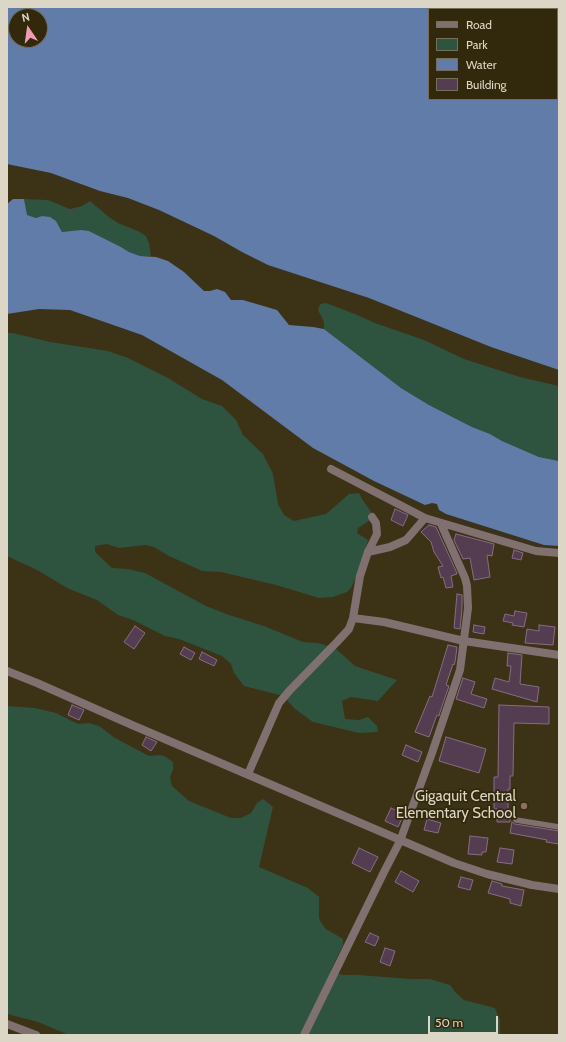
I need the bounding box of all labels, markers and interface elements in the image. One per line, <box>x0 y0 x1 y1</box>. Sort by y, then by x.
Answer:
north arrow <box>8 8 48 48</box>
legend <box>428 8 558 100</box>
text: N <box>20 10 31 25</box>
text: Road <box>466 17 492 32</box>
text: Park <box>466 37 488 52</box>
text: Water <box>466 57 496 72</box>
text: Building <box>466 77 507 92</box>
place label: Gigaquit Central Elementary School <box>396 788 516 823</box>
marker: Gigaquit Central Elementary School <box>519 801 529 811</box>
scale bar <box>430 1008 500 1034</box>
text: 50 m <box>435 1015 463 1030</box>

